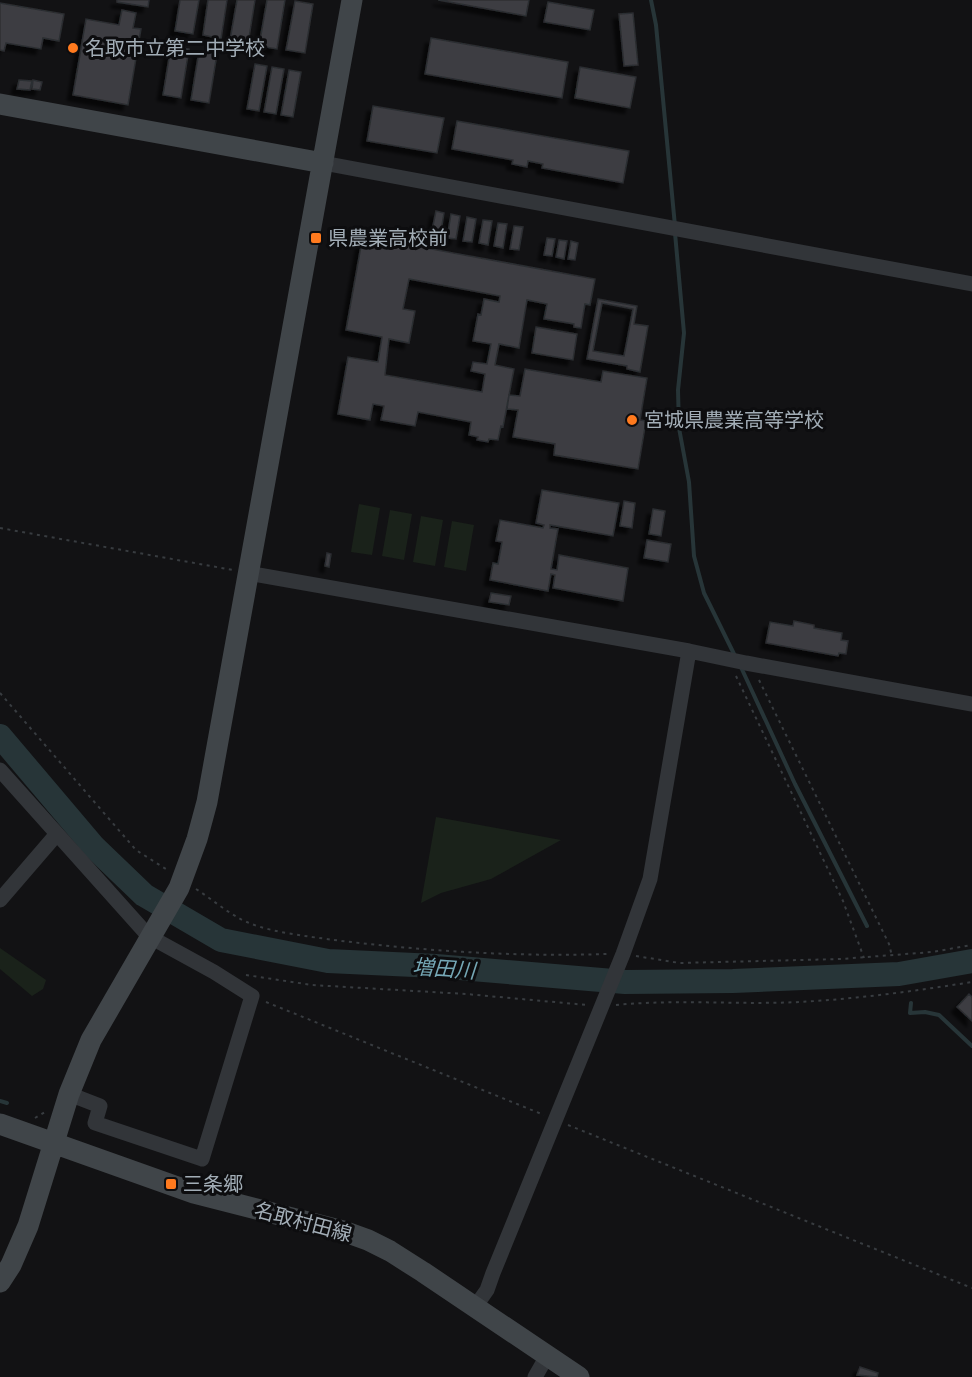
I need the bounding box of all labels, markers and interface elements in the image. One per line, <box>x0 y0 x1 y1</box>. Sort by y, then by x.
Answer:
place label: 名取市立第二中学校 <box>85 35 265 61</box>
marker: 名取市立第二中学校 <box>66 41 80 55</box>
place label: 県農業高校前 <box>328 225 448 251</box>
marker: 県農業高校前 <box>309 231 323 245</box>
place label: 宮城県農業高等学校 <box>644 407 824 433</box>
marker: 宮城県農業高等学校 <box>625 413 639 427</box>
water label: 増田川 <box>412 953 478 984</box>
place label: 三条郷 <box>183 1171 243 1197</box>
marker: 三条郷 <box>164 1177 178 1191</box>
street label: 名取村田線 <box>251 1197 355 1247</box>

